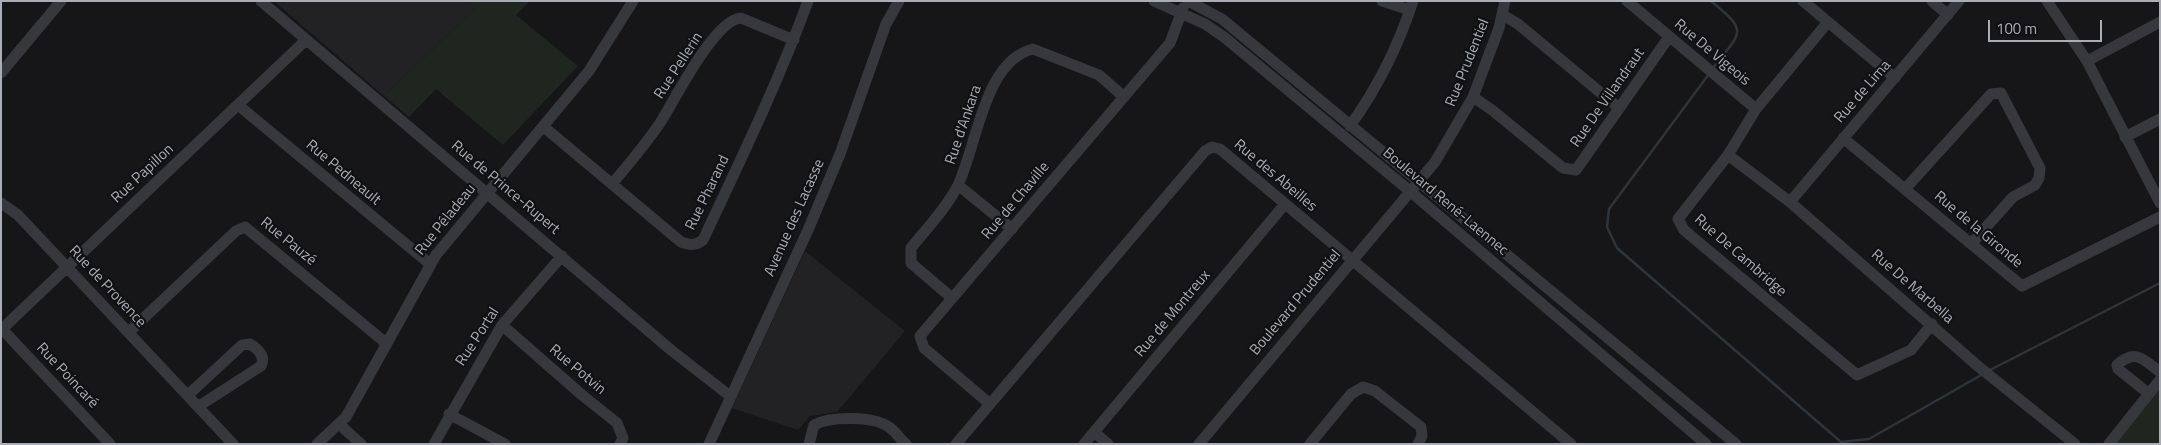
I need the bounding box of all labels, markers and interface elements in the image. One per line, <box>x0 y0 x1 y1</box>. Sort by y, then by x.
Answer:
scale bar <box>1991 10 2105 42</box>
street label: Rue Prudentiel <box>1442 16 1494 110</box>
street label: Rue De Vigeois <box>1670 16 1754 90</box>
text: 100 m <box>1996 17 2037 40</box>
street label: Rue Pellerin <box>651 29 707 103</box>
street label: Rue De Villandraut <box>1567 45 1649 151</box>
street label: Rue de Lima <box>1831 57 1895 127</box>
street label: Rue d'Ankara <box>942 83 986 167</box>
street label: Rue Pedneault <box>302 136 384 210</box>
street label: Rue des Abeilles <box>1230 136 1320 216</box>
street label: Rue de Prince-Rupert <box>447 137 563 239</box>
street label: Rue Papillon <box>108 141 178 207</box>
street label: Boulevard René-Laennec <box>1379 144 1511 260</box>
street label: Rue Pharand <box>682 153 734 233</box>
street label: Avenue des Lacasse <box>761 157 829 279</box>
street label: Rue de Chaville <box>978 159 1054 243</box>
street label: Rue Péladeau <box>412 181 480 259</box>
street label: Rue de la Gironde <box>1930 188 2026 272</box>
street label: Rue De Cambridge <box>1690 211 1790 301</box>
street label: Rue Pauzé <box>256 214 320 270</box>
street label: Rue de Provence <box>65 242 149 332</box>
street label: Rue De Marbella <box>1867 246 1957 328</box>
street label: Boulevard Prudentiel <box>1247 247 1345 359</box>
street label: Rue de Montreux <box>1131 267 1215 361</box>
street label: Rue Portal <box>452 304 504 370</box>
street label: Rue Poincaré <box>32 340 102 412</box>
street label: Rue Potvin <box>545 341 609 399</box>

